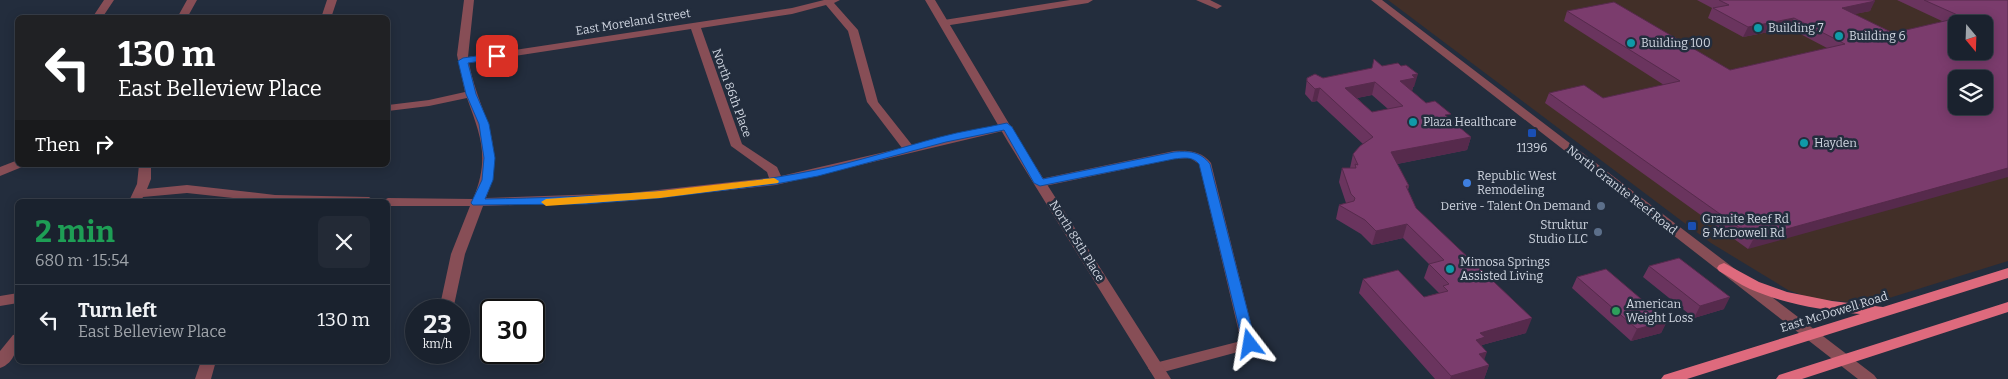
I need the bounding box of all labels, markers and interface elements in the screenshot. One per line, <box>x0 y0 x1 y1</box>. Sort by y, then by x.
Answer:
street label: East Moreland Street <box>575 6 692 38</box>
north arrow <box>1948 15 1992 60</box>
map controls <box>1948 15 1993 115</box>
place label: Building 7 <box>1768 21 1823 35</box>
marker: Building 7 <box>1752 22 1764 34</box>
place label: Building 6 <box>1849 29 1905 43</box>
marker: Building 6 <box>1833 30 1845 42</box>
text: 130 m <box>118 33 215 75</box>
icon: left <box>35 35 100 100</box>
pin <box>476 35 518 77</box>
place label: Building 100 <box>1641 36 1711 50</box>
marker: Building 100 <box>1625 37 1637 49</box>
icon: arrive <box>483 42 511 70</box>
street label: North 86th Place <box>709 47 755 139</box>
button: layers <box>1948 70 1993 115</box>
text: East Belleview Place <box>118 75 322 102</box>
place label: Plaza Healthcare <box>1423 115 1516 129</box>
marker: Plaza Healthcare <box>1407 116 1419 128</box>
marker: 11396 <box>1526 127 1538 139</box>
icon: right <box>90 130 118 158</box>
text: Then <box>35 133 80 156</box>
place label: Hayden <box>1814 136 1857 150</box>
marker: Hayden <box>1798 137 1810 149</box>
place label: 11396 <box>1517 141 1547 155</box>
street label: North Granite Reef Road <box>1564 143 1680 237</box>
place label: Republic West Remodeling <box>1477 169 1557 197</box>
marker: Republic West Remodeling <box>1461 177 1473 189</box>
street label: North 85th Place <box>1047 198 1107 284</box>
place label: Derive - Talent On Demand <box>1441 199 1591 213</box>
marker: Derive - Talent On Demand <box>1595 200 1607 212</box>
place label: Granite Reef Rd & McDowell Rd <box>1702 212 1789 240</box>
text: 2 min <box>35 214 115 250</box>
button: close <box>318 216 370 268</box>
place label: Struktur Studio LLC <box>1529 218 1589 246</box>
marker: Granite Reef Rd & McDowell Rd <box>1686 220 1698 232</box>
marker: Struktur Studio LLC <box>1592 226 1604 238</box>
text: 680 m · 15:54 <box>35 251 129 270</box>
place label: Mimosa Springs Assisted Living <box>1460 255 1550 283</box>
marker: Mimosa Springs Assisted Living <box>1444 263 1456 275</box>
street label: East McDowell Road <box>1779 289 1889 335</box>
place label: American Weight Loss <box>1626 297 1693 325</box>
text: Turn left <box>78 299 157 322</box>
speed limit sign: 30 <box>480 299 545 364</box>
marker: American Weight Loss <box>1610 305 1622 317</box>
icon: left <box>35 306 63 334</box>
text: 130 m <box>317 308 370 331</box>
text: 23 <box>423 310 452 340</box>
position arrow <box>1223 317 1275 369</box>
text: East Belleview Place <box>78 322 226 341</box>
text: km/h <box>423 337 452 351</box>

